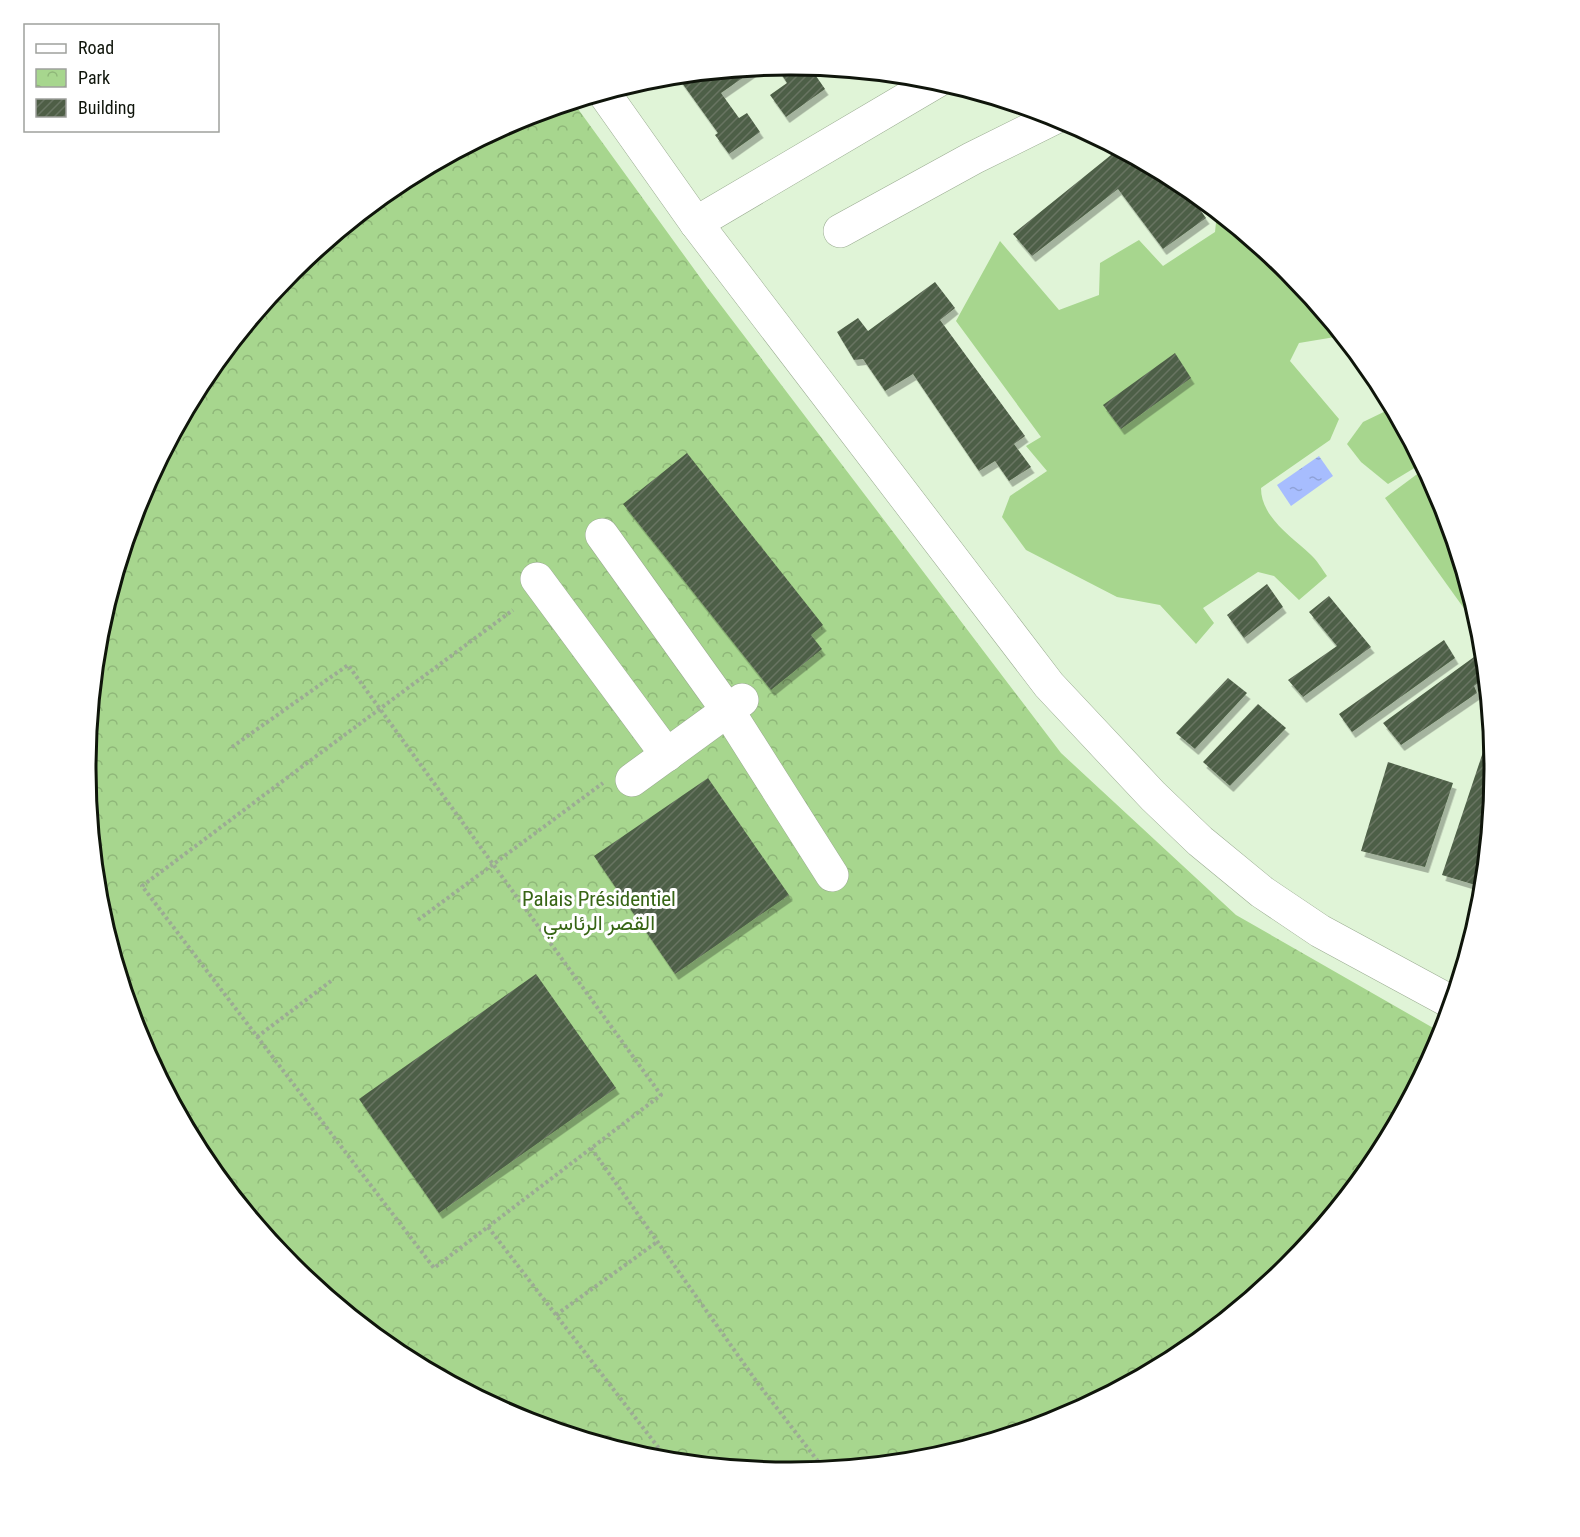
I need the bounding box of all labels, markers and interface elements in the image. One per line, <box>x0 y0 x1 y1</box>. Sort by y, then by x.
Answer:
legend <box>24 24 219 132</box>
text: Road <box>78 37 114 58</box>
text: Park <box>78 67 110 88</box>
text: Building <box>78 97 135 118</box>
park label: Palais Présidentiel القصر الرئاسي <box>522 887 676 940</box>

